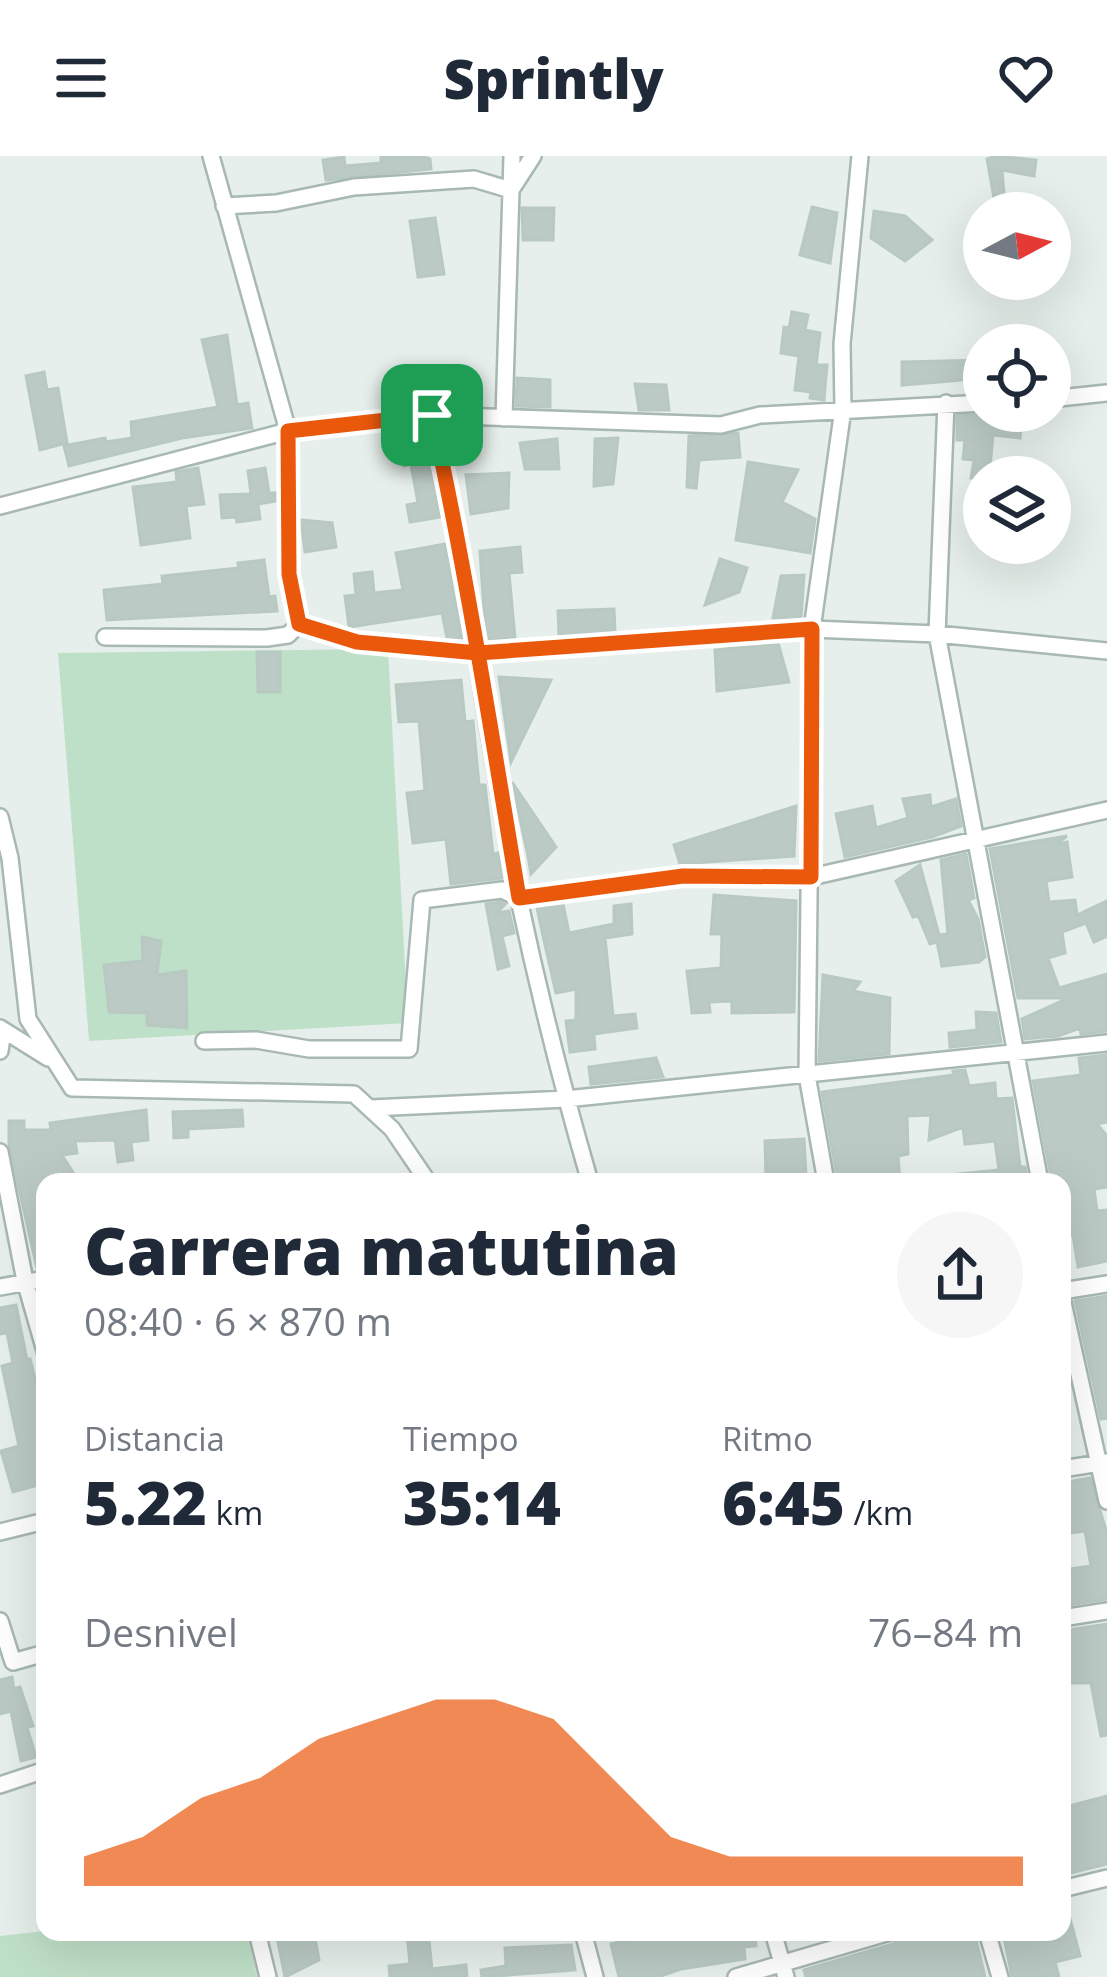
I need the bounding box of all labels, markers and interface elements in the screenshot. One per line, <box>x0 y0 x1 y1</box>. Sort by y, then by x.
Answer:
text: Sprintly <box>443 41 664 115</box>
icon: menu <box>48 45 114 111</box>
icon: heart <box>993 45 1059 111</box>
north arrow <box>963 192 1071 300</box>
map controls <box>963 192 1071 564</box>
button: locate <box>963 324 1071 432</box>
pin <box>381 364 483 466</box>
icon: arrive <box>399 382 465 448</box>
button: layers <box>963 456 1071 564</box>
text: Carrera matutina <box>84 1204 679 1294</box>
button: share <box>897 1212 1023 1338</box>
text: 08:40 · 6 × 870 m <box>84 1294 392 1347</box>
text: Distancia <box>84 1416 225 1461</box>
text: Tiempo <box>403 1416 519 1461</box>
text: Ritmo <box>722 1416 813 1461</box>
text: 5.22 <box>84 1461 207 1543</box>
text: 35:14 <box>403 1461 561 1543</box>
text: 6:45 <box>722 1461 845 1543</box>
text: km <box>207 1490 263 1535</box>
text: /km <box>845 1490 913 1535</box>
text: Desnivel <box>84 1605 238 1658</box>
text: 76–84 m <box>868 1605 1023 1658</box>

